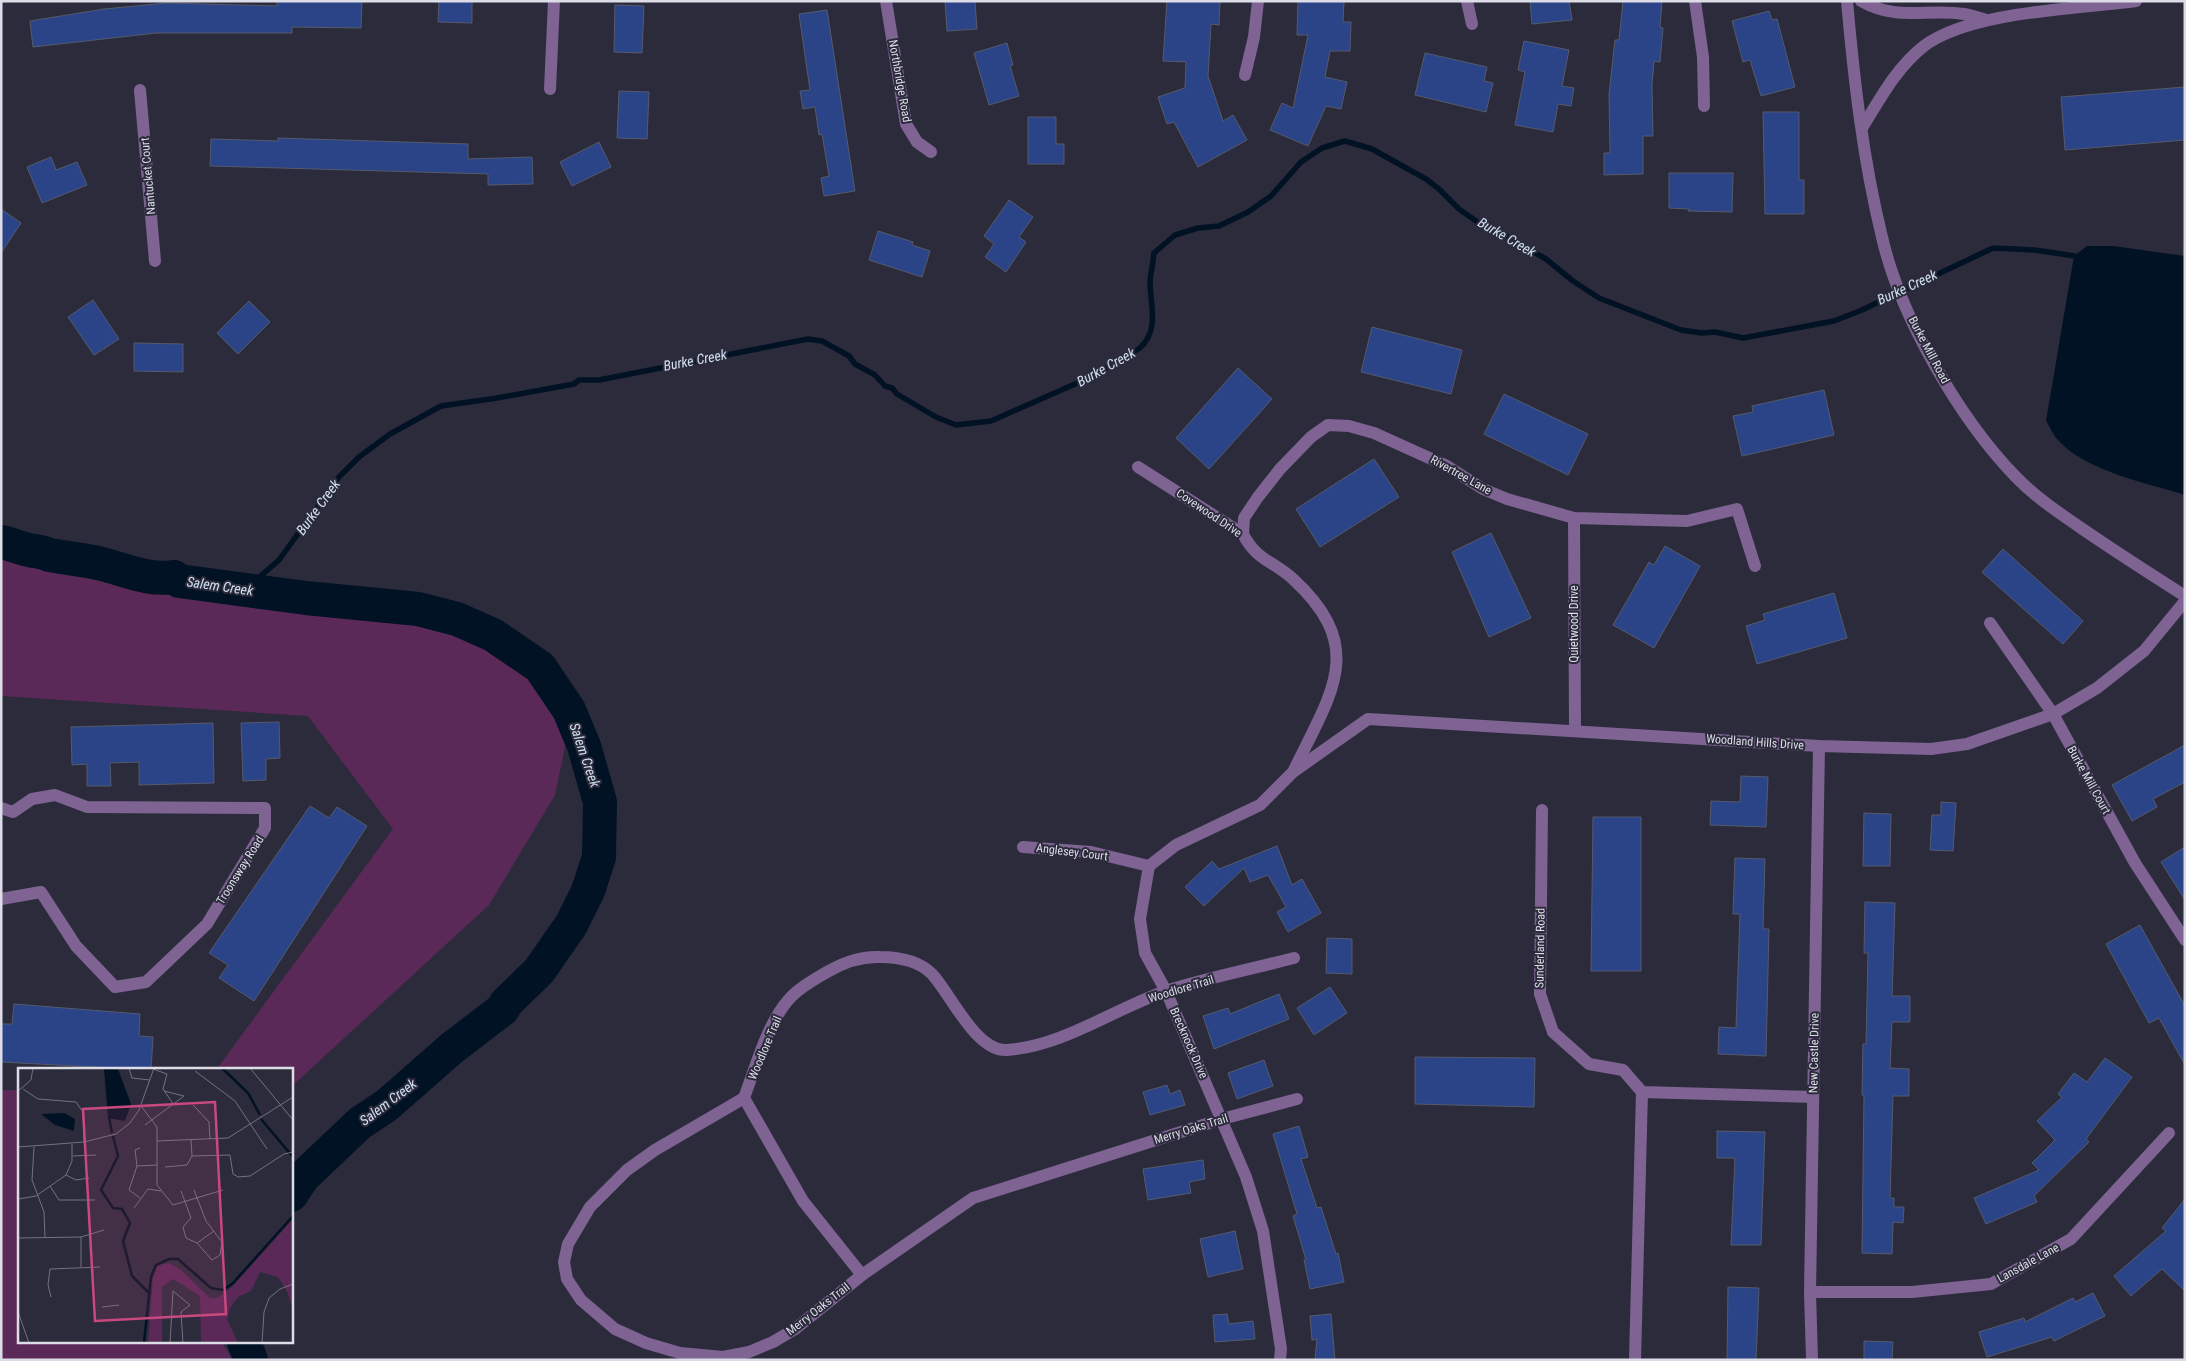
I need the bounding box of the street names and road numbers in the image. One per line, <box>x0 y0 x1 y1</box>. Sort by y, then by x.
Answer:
street label: Northbridge Road <box>886 39 914 123</box>
street label: Nantucket Court <box>138 136 158 215</box>
street label: Burke Mill Road <box>1905 314 1953 386</box>
street label: Rivertree Lane <box>1428 452 1494 498</box>
street label: Covewood Drive <box>1174 486 1245 540</box>
street label: Quietwood Drive <box>1567 585 1581 663</box>
street label: Woodland Hills Drive <box>1706 732 1805 752</box>
street label: Burke Mill Court <box>2064 743 2114 817</box>
street label: Troonsway Road <box>213 833 267 907</box>
street label: Anglesey Court <box>1035 841 1109 863</box>
street label: Sunderland Road <box>1532 908 1548 988</box>
street label: Woodlore Trail <box>1146 972 1216 1006</box>
street label: Brecknock Drive <box>1167 1005 1211 1081</box>
street label: New Castle Drive <box>1806 1012 1822 1093</box>
street label: Woodlore Trail <box>745 1014 785 1082</box>
street label: Merry Oaks Trail <box>1152 1111 1230 1147</box>
street label: Lansdale Lane <box>1995 1240 2062 1286</box>
street label: Merry Oaks Trail <box>783 1280 853 1338</box>

